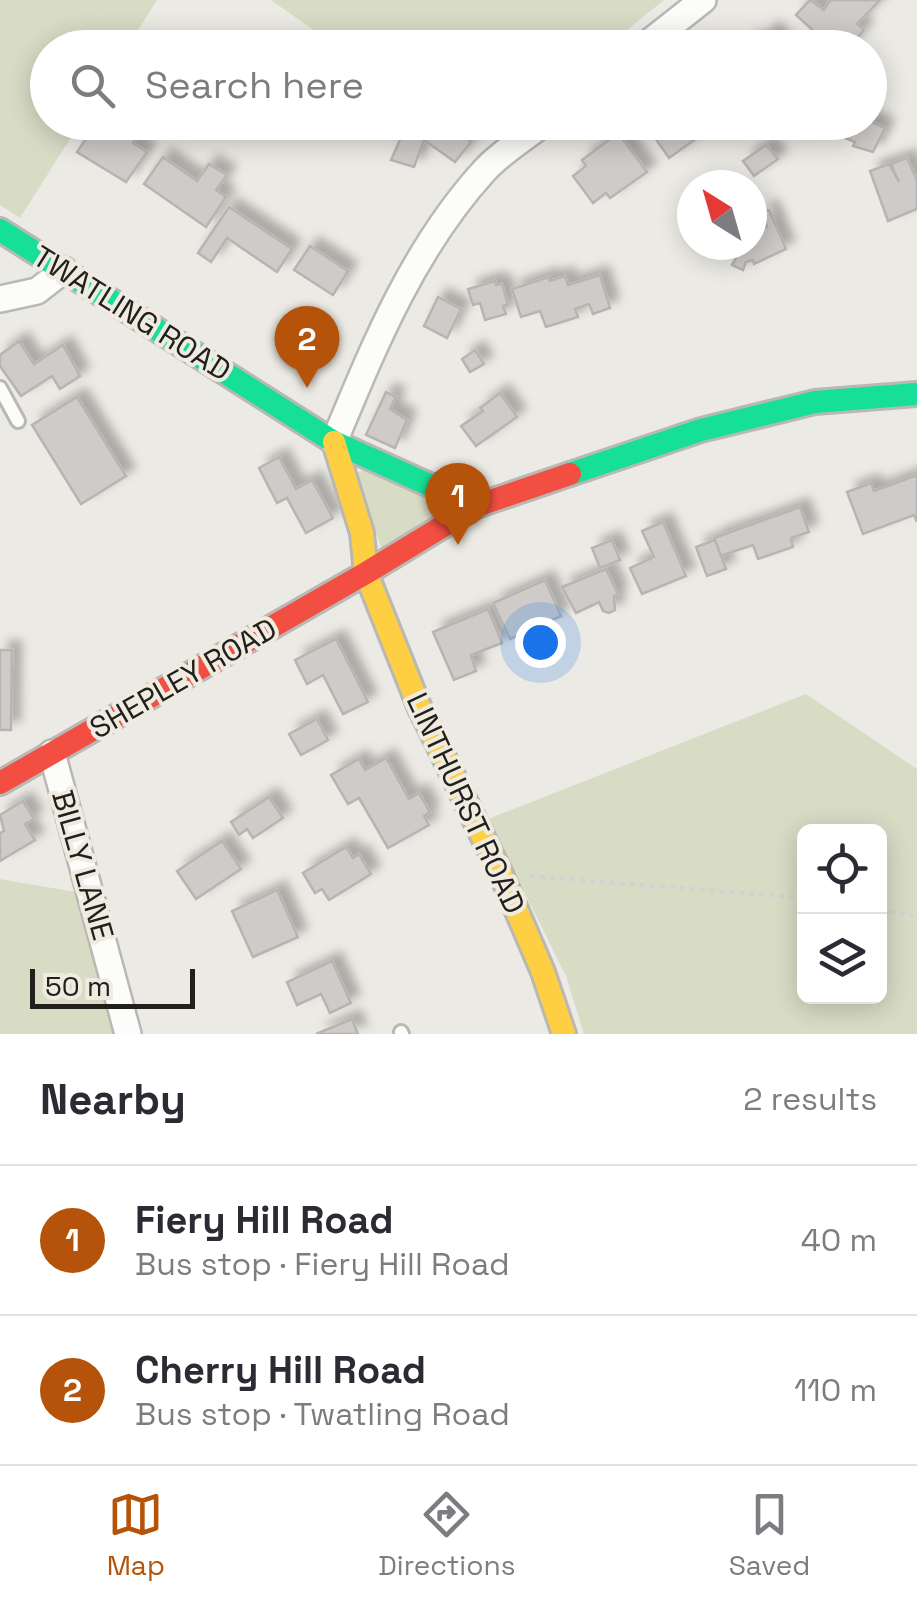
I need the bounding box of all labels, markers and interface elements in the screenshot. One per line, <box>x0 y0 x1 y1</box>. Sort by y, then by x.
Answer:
search box <box>30 30 887 140</box>
icon: search <box>65 58 120 113</box>
text: Search here <box>145 61 364 109</box>
north arrow <box>677 170 767 260</box>
street label: TWATLING ROAD <box>26 237 238 389</box>
pin: 2 <box>274 306 340 388</box>
pin: 1 <box>426 462 490 545</box>
street label: SHEPLEY ROAD <box>83 609 283 747</box>
your location <box>515 617 566 668</box>
street label: LINTHURST ROAD <box>398 686 534 920</box>
street label: BILLY LANE <box>43 786 123 944</box>
map controls <box>797 824 887 1004</box>
button: locate <box>797 824 887 914</box>
button: layers <box>797 914 887 1004</box>
scale bar <box>30 964 195 1008</box>
text: 50 m <box>45 968 111 1004</box>
text: Nearby <box>40 1073 186 1126</box>
text: 2 results <box>743 1079 877 1119</box>
text: Fiery Hill Road <box>135 1196 393 1244</box>
text: 1 <box>65 1220 80 1260</box>
text: 40 m <box>801 1220 877 1260</box>
text: Bus stop · Fiery Hill Road <box>135 1244 510 1284</box>
text: Cherry Hill Road <box>135 1346 426 1394</box>
text: 2 <box>63 1370 82 1410</box>
text: 110 m <box>794 1370 877 1410</box>
text: Bus stop · Twatling Road <box>135 1394 510 1434</box>
tab: Map <box>107 1487 165 1583</box>
tab: Directions <box>378 1487 515 1583</box>
tab: Saved <box>729 1487 810 1583</box>

